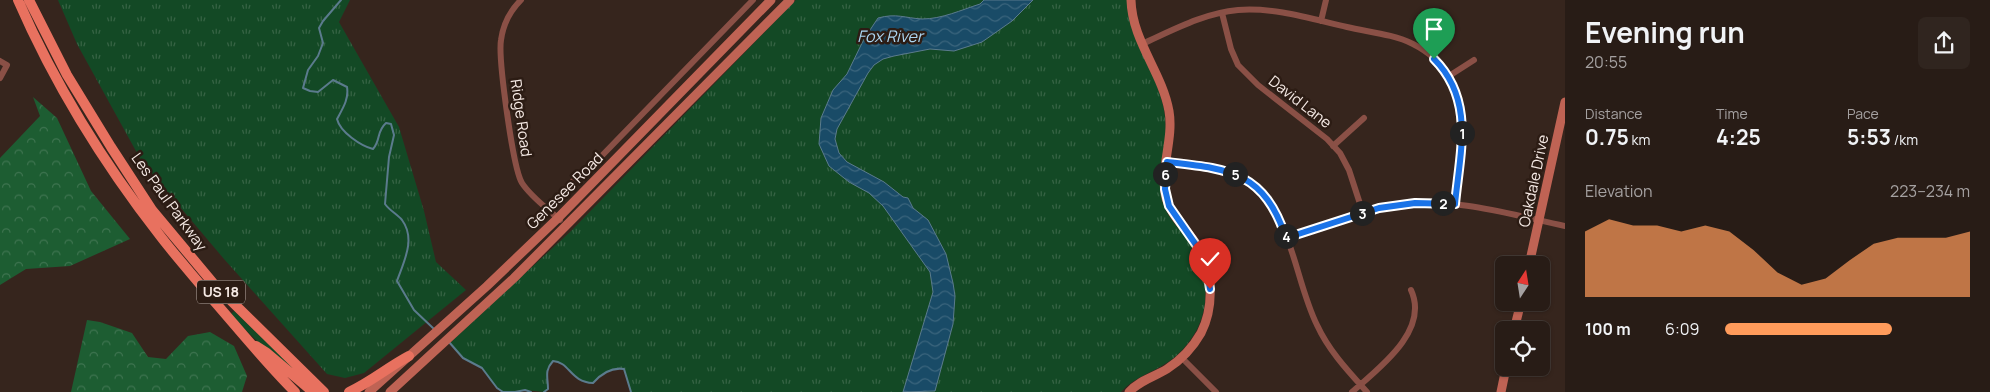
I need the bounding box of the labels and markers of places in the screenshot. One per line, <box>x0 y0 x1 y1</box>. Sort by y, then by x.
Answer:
pin <box>1413 8 1455 59</box>
pin: 1 <box>1450 120 1474 146</box>
pin: 6 <box>1152 162 1178 186</box>
pin: 5 <box>1222 162 1248 186</box>
pin: 2 <box>1430 190 1456 216</box>
pin: 3 <box>1350 200 1374 226</box>
pin: 4 <box>1274 224 1298 248</box>
pin <box>1189 238 1231 289</box>

